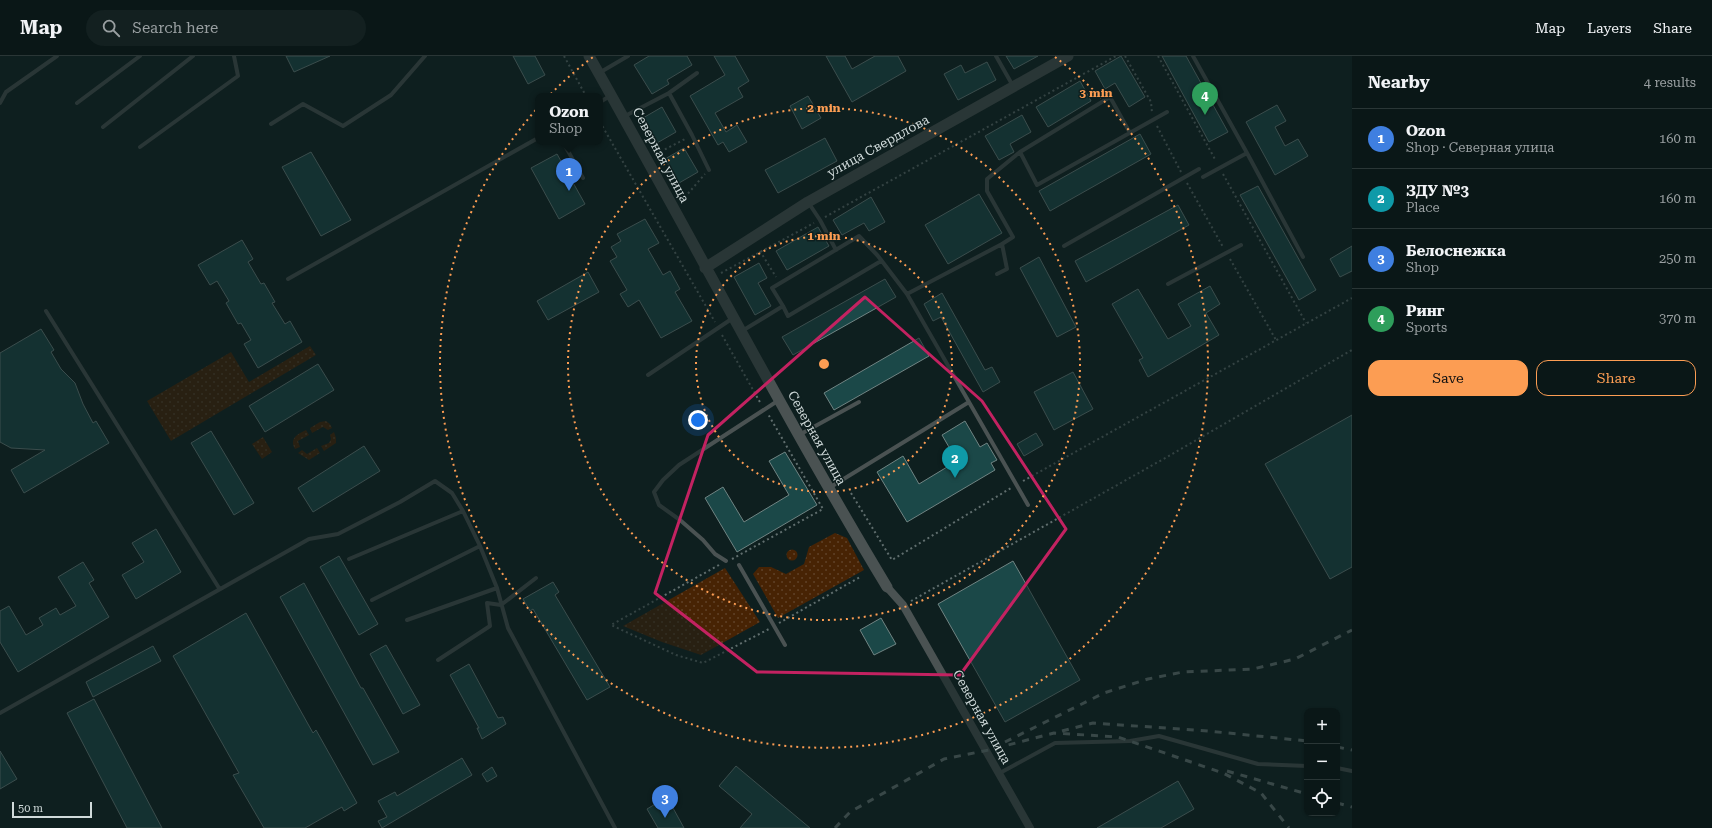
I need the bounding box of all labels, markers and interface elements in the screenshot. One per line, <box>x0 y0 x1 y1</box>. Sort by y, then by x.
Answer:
search box <box>86 10 366 46</box>
text: Map <box>20 16 62 39</box>
icon: search <box>100 17 122 39</box>
text: Search here <box>132 19 218 37</box>
text: Map <box>1535 20 1565 36</box>
text: Layers <box>1587 20 1631 36</box>
text: Share <box>1653 20 1692 36</box>
text: Nearby <box>1368 72 1430 92</box>
text: 4 results <box>1644 75 1696 90</box>
pin: 4 <box>1192 82 1218 115</box>
text: 3 min <box>1079 86 1113 100</box>
popup <box>535 93 603 145</box>
text: 2 min <box>807 101 841 115</box>
text: Ozon <box>549 103 589 121</box>
street label: Северная улица <box>630 105 692 205</box>
street label: улица Свердлова <box>824 112 932 180</box>
text: Shop <box>549 121 582 136</box>
text: Ozon <box>1406 122 1446 140</box>
text: 1 <box>1377 131 1385 146</box>
text: 160 m <box>1659 131 1696 146</box>
text: Shop · Северная улица <box>1406 140 1554 155</box>
pin: 1 <box>556 158 582 191</box>
text: ЗДУ №3 <box>1406 182 1469 200</box>
text: 2 <box>1377 191 1385 206</box>
text: 160 m <box>1659 191 1696 206</box>
text: Place <box>1406 200 1440 215</box>
text: 1 min <box>807 229 841 243</box>
text: Белоснежка <box>1406 242 1506 260</box>
text: 3 <box>1377 251 1385 266</box>
text: 250 m <box>1659 251 1696 266</box>
text: Shop <box>1406 260 1439 275</box>
text: Ринг <box>1406 302 1445 320</box>
text: 4 <box>1377 311 1385 326</box>
text: 370 m <box>1659 311 1696 326</box>
text: Sports <box>1406 320 1447 335</box>
centre of rings <box>817 357 831 371</box>
button: Save <box>1368 360 1528 396</box>
button: Share <box>1536 360 1696 396</box>
street label: Северная улица <box>785 388 849 488</box>
your location <box>688 410 708 430</box>
pin: 2 <box>942 445 968 478</box>
street label: Северная улица <box>950 667 1014 767</box>
map controls <box>1304 708 1340 816</box>
button: + <box>1304 708 1340 744</box>
button: − <box>1304 744 1340 780</box>
button: locate <box>1304 780 1340 816</box>
pin: 3 <box>652 785 678 818</box>
scale bar <box>12 800 92 819</box>
text: 50 m <box>18 802 43 815</box>

